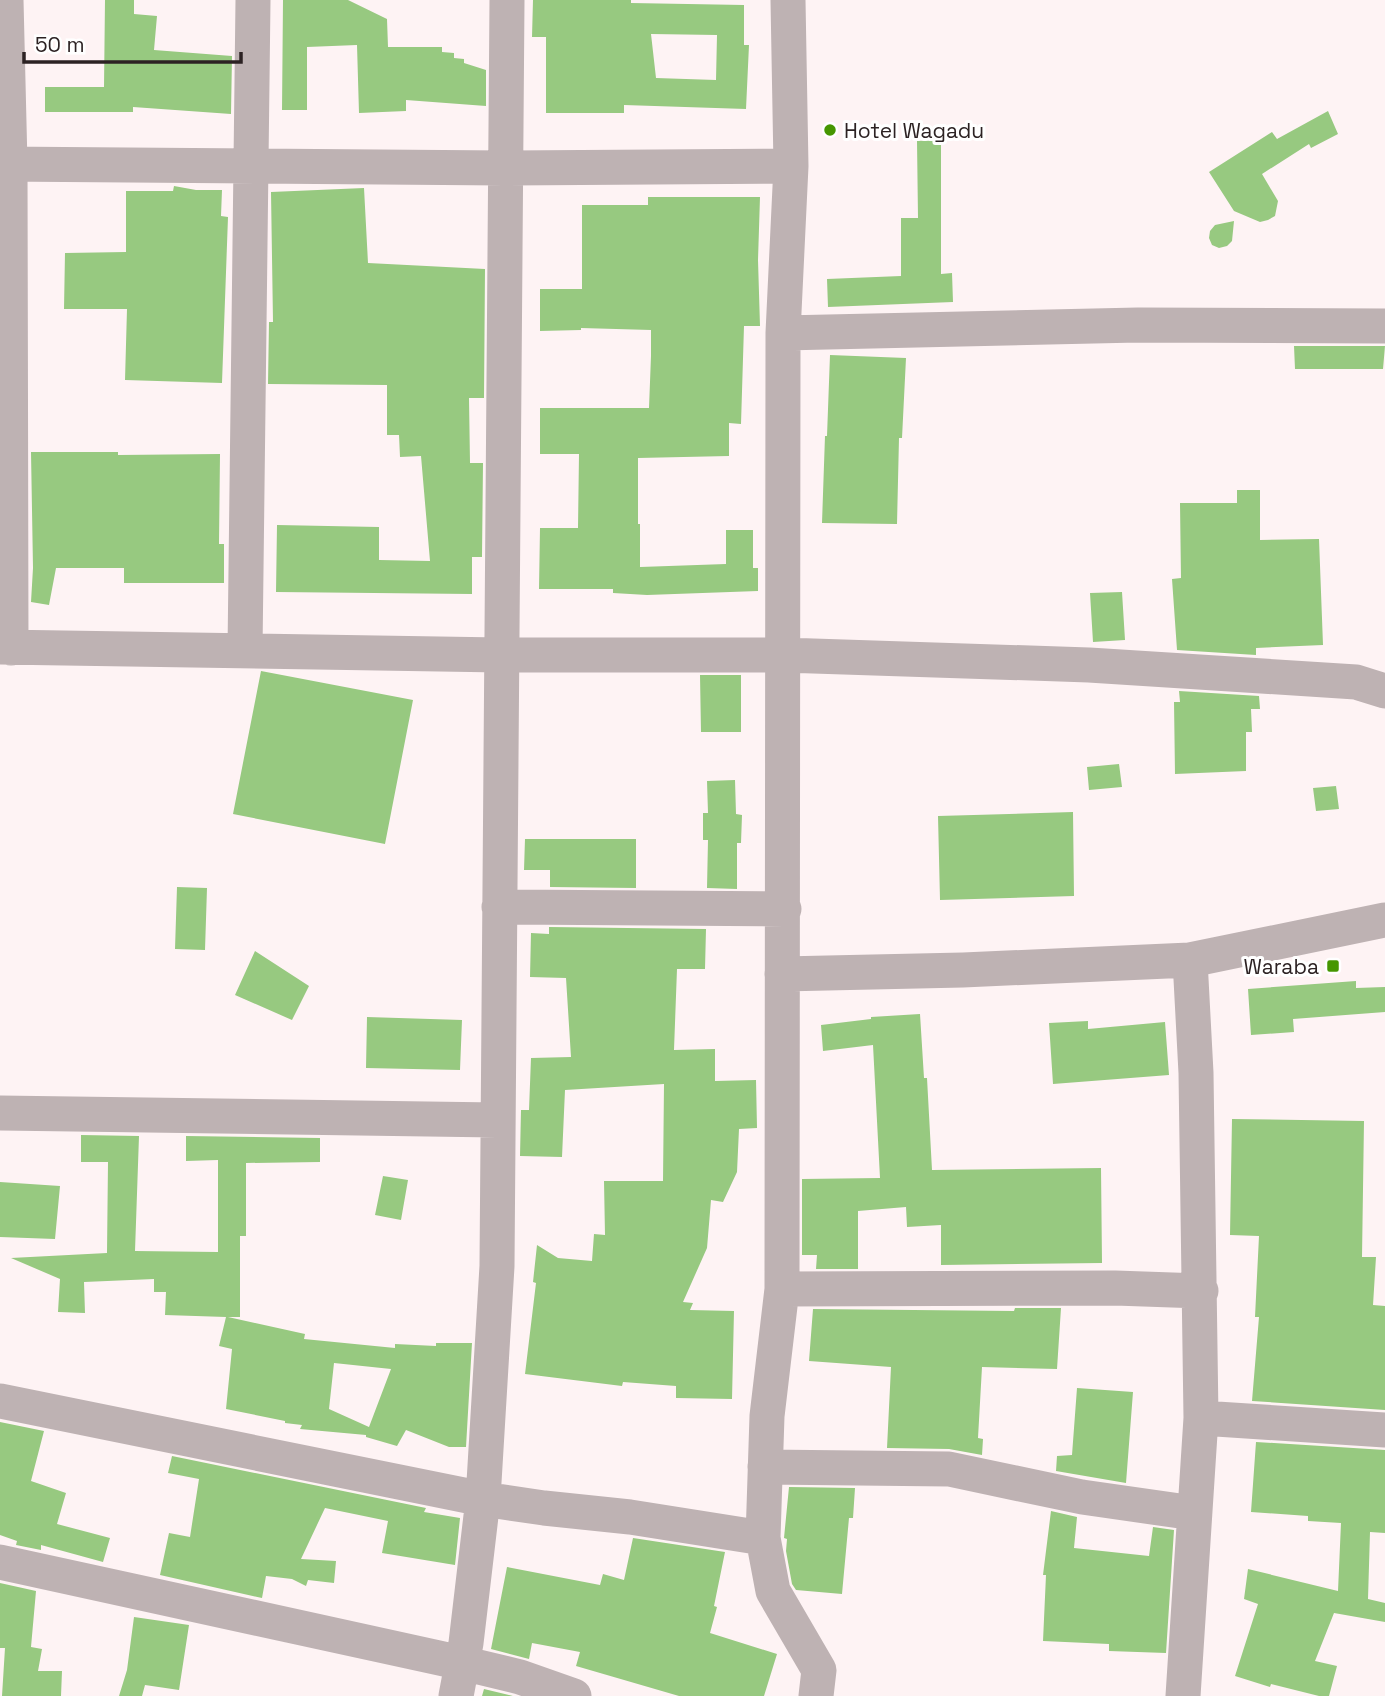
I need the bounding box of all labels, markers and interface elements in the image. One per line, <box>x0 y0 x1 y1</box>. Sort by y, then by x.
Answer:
scale bar <box>24 21 242 65</box>
text: 50 m <box>35 31 85 58</box>
place label: Hotel Wagadu <box>844 117 984 144</box>
marker: Hotel Wagadu <box>822 122 838 138</box>
place label: Waraba <box>1244 953 1319 980</box>
marker: Waraba <box>1325 958 1341 974</box>

